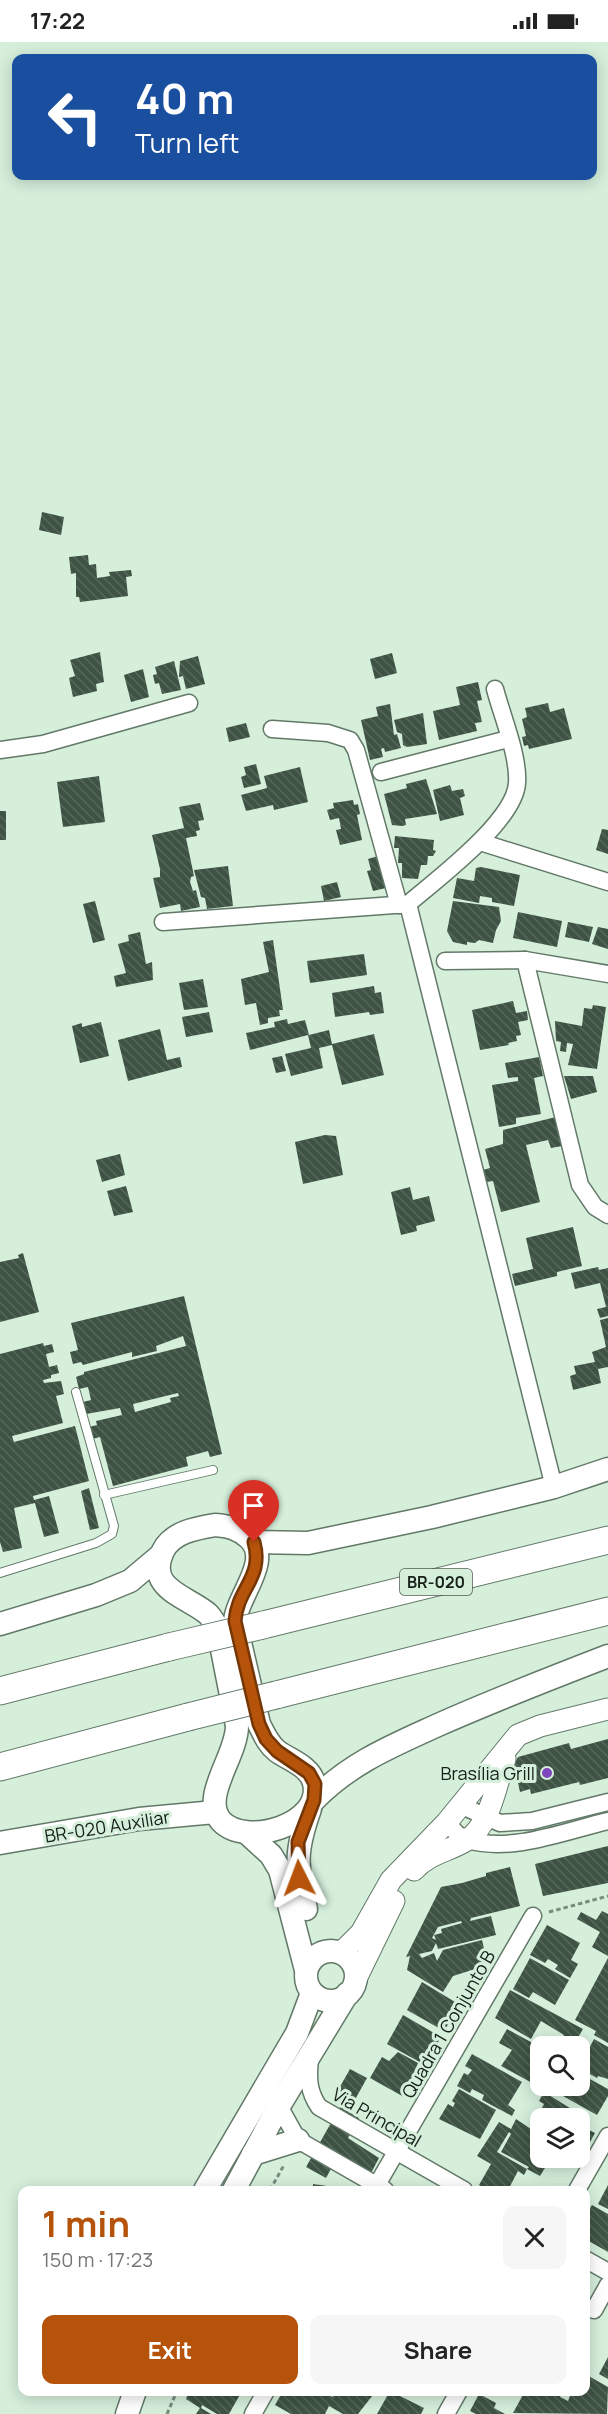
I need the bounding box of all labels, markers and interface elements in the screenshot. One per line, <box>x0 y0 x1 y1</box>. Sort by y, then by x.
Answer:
text: 17:22 <box>30 6 85 36</box>
text: 40 m <box>135 69 234 127</box>
icon: left <box>36 78 114 156</box>
text: Turn left <box>135 124 239 161</box>
pin <box>228 1480 279 1542</box>
icon: arrive <box>237 1489 270 1522</box>
road number: BR-020 <box>400 1569 472 1595</box>
place label: Brasília Grill <box>440 1761 535 1785</box>
marker: Brasília Grill <box>540 1766 554 1780</box>
street label: BR-020 Auxiliar <box>43 1804 172 1848</box>
position arrow <box>267 1846 331 1910</box>
street label: Quadra 1 Conjunto B <box>396 1946 500 2102</box>
map controls <box>530 2036 590 2168</box>
button: search <box>530 2036 590 2096</box>
street label: Via Principal <box>328 2082 426 2152</box>
button: layers <box>530 2108 590 2168</box>
text: 1 min <box>42 2199 130 2248</box>
button: close <box>503 2206 566 2269</box>
text: 150 m · 17:23 <box>42 2246 153 2273</box>
button: Exit <box>42 2315 298 2384</box>
button: Share <box>310 2315 566 2384</box>

